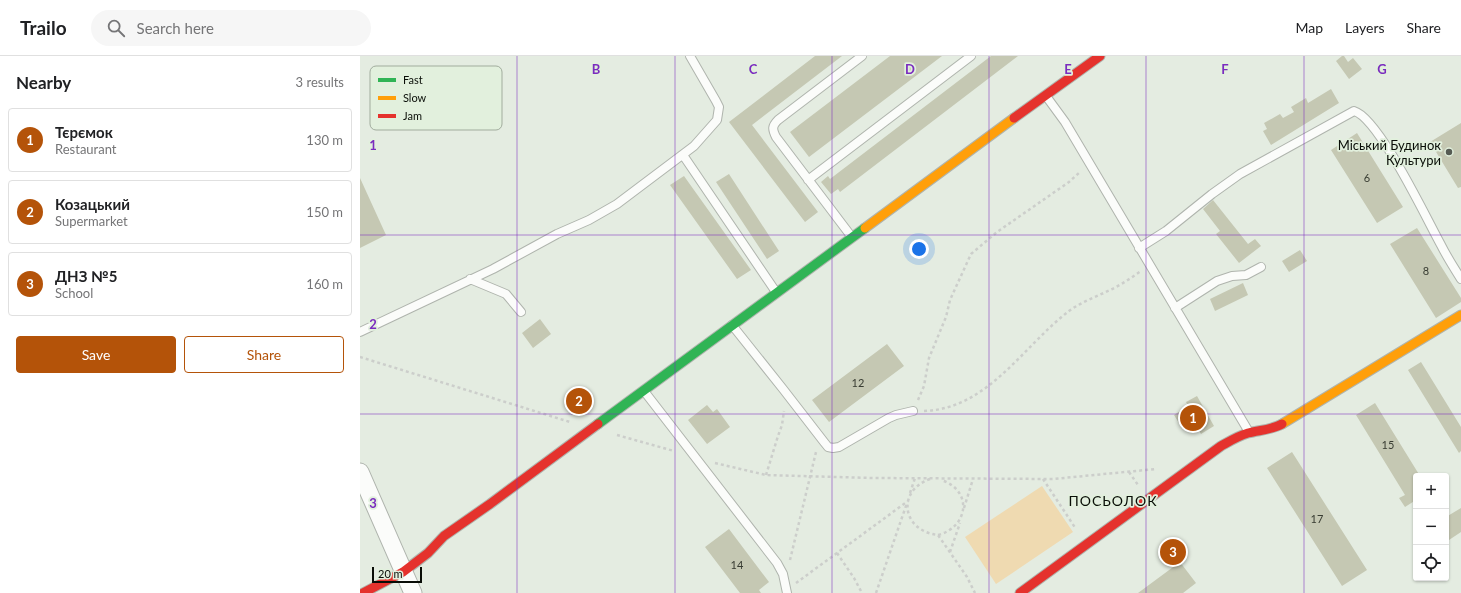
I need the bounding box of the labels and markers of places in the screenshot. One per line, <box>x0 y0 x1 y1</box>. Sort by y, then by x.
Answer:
place label: Міський Будинок Культури <box>1338 137 1441 168</box>
marker: Міський Будинок Культури <box>1444 147 1454 157</box>
pin: 2 <box>566 386 592 416</box>
pin: 1 <box>1180 403 1206 433</box>
pin: 3 <box>1160 537 1186 567</box>

